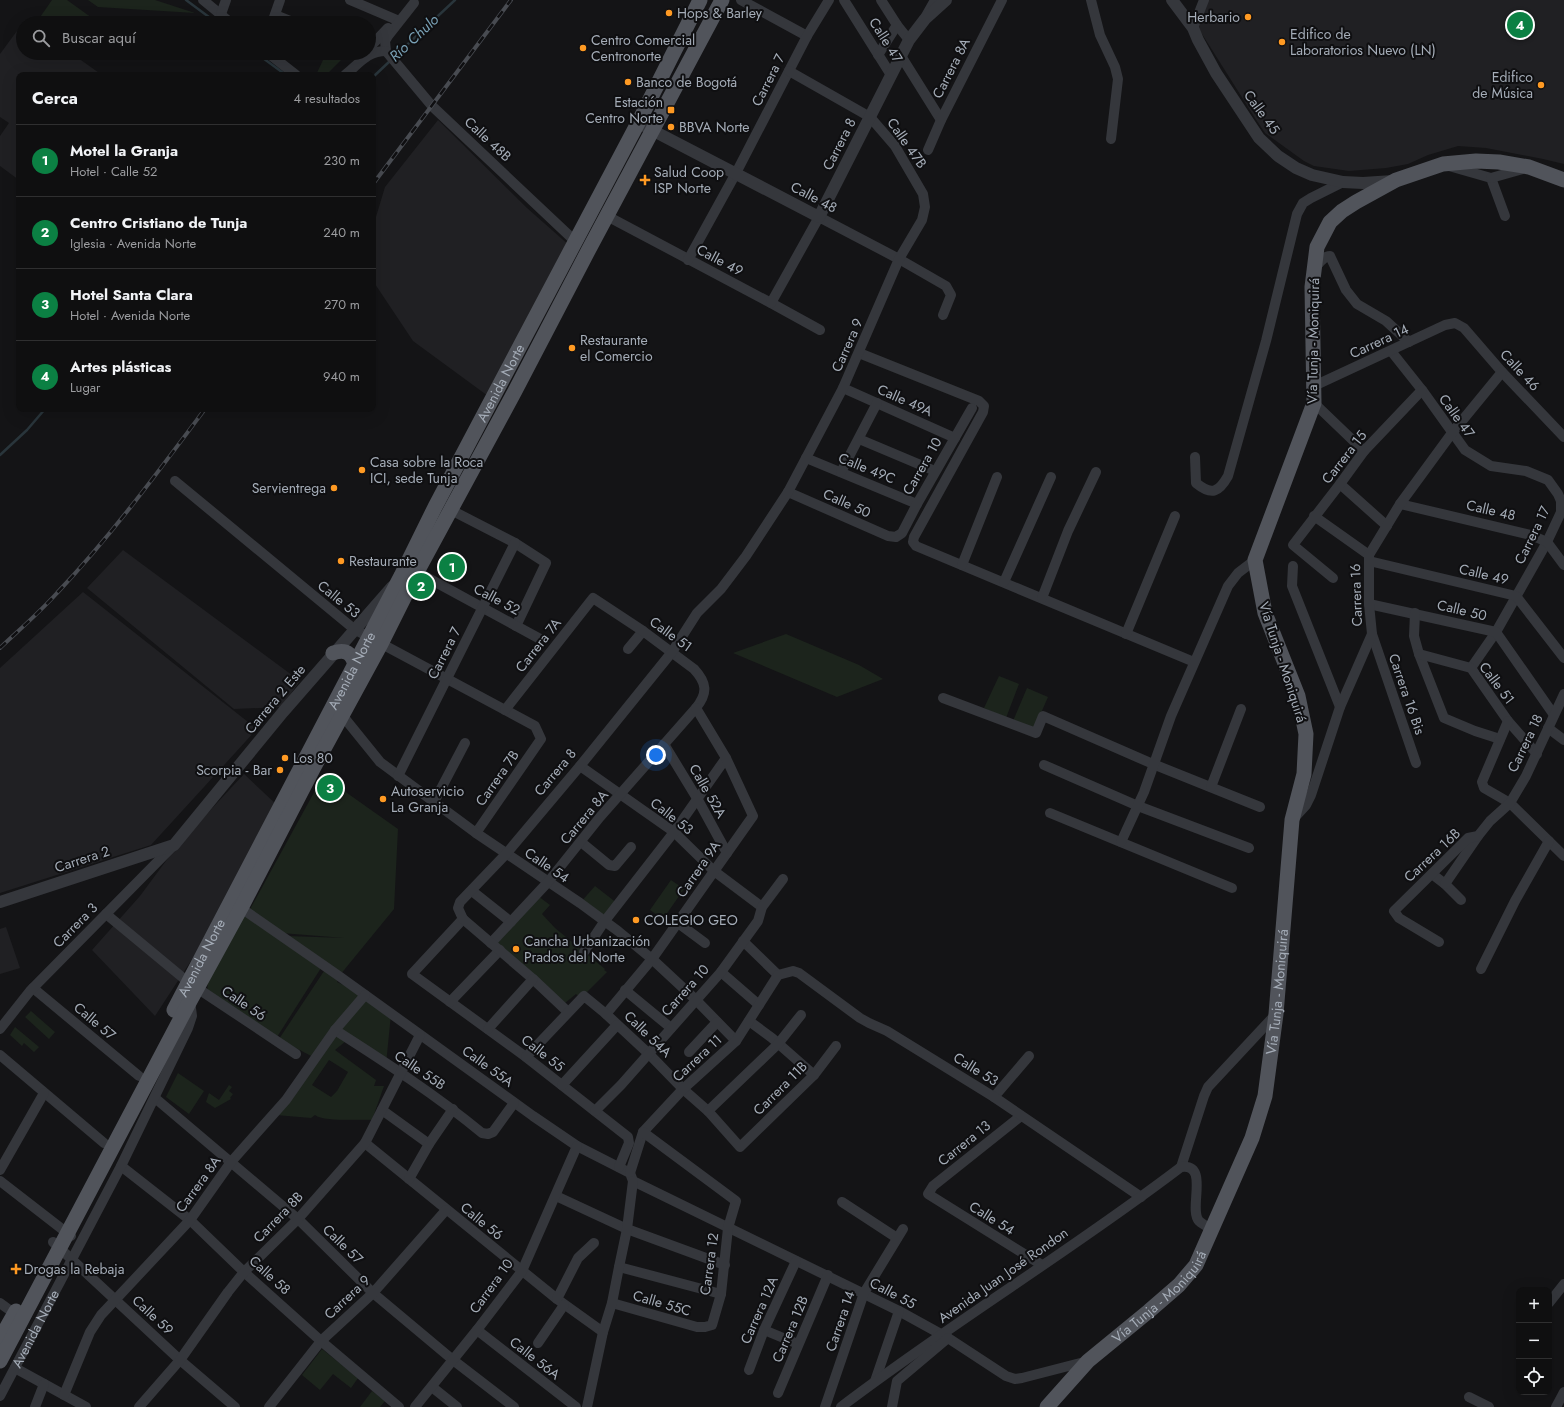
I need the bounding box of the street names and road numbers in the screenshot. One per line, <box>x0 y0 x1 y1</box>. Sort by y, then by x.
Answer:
street label: Calle 47 <box>864 14 908 67</box>
street label: Carrera 8A <box>927 34 975 102</box>
street label: Carrera 7 <box>746 50 790 109</box>
street label: Calle 45 <box>1239 86 1285 138</box>
street label: Calle 48B <box>460 112 516 166</box>
street label: Carrera 8 <box>817 114 861 174</box>
street label: Calle 47B <box>882 114 932 172</box>
street label: Calle 48 <box>787 176 841 218</box>
street label: Calle 49 <box>693 239 747 281</box>
street label: Vía Tunja - Moniquirá <box>1302 278 1324 404</box>
street label: Carrera 9 <box>826 315 868 375</box>
street label: Carrera 14 <box>1346 319 1412 363</box>
street label: Avenida Norte <box>472 340 529 425</box>
street label: Calle 46 <box>1495 345 1545 395</box>
street label: Calle 49A <box>874 379 937 421</box>
street label: Calle 47 <box>1434 390 1480 443</box>
street label: Carrera 15 <box>1317 426 1371 488</box>
street label: Carrera 10 <box>897 434 947 498</box>
street label: Calle 49C <box>835 447 899 489</box>
street label: Calle 50 <box>820 484 874 522</box>
street label: Calle 48 <box>1464 495 1518 525</box>
street label: Carrera 17 <box>1509 502 1555 567</box>
street label: Calle 49 <box>1457 559 1511 589</box>
street label: Carrera 16 <box>1345 563 1367 627</box>
street label: Calle 53 <box>313 576 365 623</box>
street label: Calle 52 <box>470 578 524 620</box>
street label: Calle 50 <box>1435 595 1489 625</box>
street label: Vía Tunja - Moniquirá <box>1254 599 1312 725</box>
street label: Calle 51 <box>646 612 696 656</box>
street label: Carrera 7A <box>510 613 566 676</box>
street label: Carrera 7 <box>422 623 466 682</box>
street label: Avenida Norte <box>323 628 380 713</box>
street label: Carrera 16 Bis <box>1384 651 1430 737</box>
street label: Calle 51 <box>1474 658 1520 708</box>
street label: Carrera 2 Este <box>240 660 310 738</box>
street label: Carrera 18 <box>1502 710 1548 776</box>
street label: Carrera 8 <box>529 744 581 800</box>
street label: Carrera 7B <box>471 746 524 810</box>
street label: Calle 52A <box>685 760 732 822</box>
street label: Carrera 8A <box>555 785 613 848</box>
street label: Calle 53 <box>646 793 698 839</box>
street label: Carrera 16B <box>1399 823 1465 886</box>
street label: Carrera 9A <box>671 836 725 901</box>
street label: Carrera 2 <box>52 841 112 877</box>
street label: Calle 54 <box>521 843 573 887</box>
street label: Carrera 3 <box>48 898 102 952</box>
street label: Avenida Norte <box>173 915 230 1000</box>
street label: Vía Tunja - Moniquirá <box>1261 928 1293 1056</box>
street label: Carrera 10 <box>656 960 714 1020</box>
street label: Calle 56 <box>218 981 270 1025</box>
street label: Calle 57 <box>70 997 121 1045</box>
street label: Calle 54A <box>620 1006 677 1062</box>
street label: Calle 55 <box>517 1030 569 1076</box>
street label: Carrera 11 <box>668 1030 726 1086</box>
street label: Calle 55A <box>458 1041 518 1092</box>
street label: Calle 55B <box>390 1046 450 1095</box>
street label: Calle 53 <box>950 1047 1003 1091</box>
street label: Carrera 11B <box>749 1056 812 1119</box>
street label: Carrera 13 <box>933 1115 995 1170</box>
street label: Carrera 8A <box>171 1151 226 1216</box>
street label: Carrera 8B <box>249 1187 308 1247</box>
street label: Calle 54 <box>965 1196 1019 1240</box>
street label: Calle 56 <box>456 1197 508 1245</box>
street label: Calle 57 <box>318 1220 368 1269</box>
street label: Avenida Juan José Rondon <box>934 1223 1072 1327</box>
street label: Carrera 12 <box>695 1231 723 1297</box>
street label: Vía Tunja - Moniquirá <box>1107 1248 1211 1348</box>
street label: Calle 58 <box>245 1251 295 1299</box>
street label: Carrera 10 <box>464 1254 518 1318</box>
street label: Carrera 9 <box>319 1270 375 1324</box>
street label: Carrera 12A <box>735 1272 783 1347</box>
street label: Calle 55 <box>866 1272 920 1314</box>
street label: Calle 55C <box>631 1285 693 1321</box>
street label: Avenida Norte <box>7 1286 64 1371</box>
street label: Carrera 14 <box>820 1288 860 1354</box>
street label: Calle 59 <box>128 1291 178 1339</box>
street label: Carrera 12B <box>767 1292 813 1365</box>
street label: Calle 56A <box>505 1332 565 1385</box>

